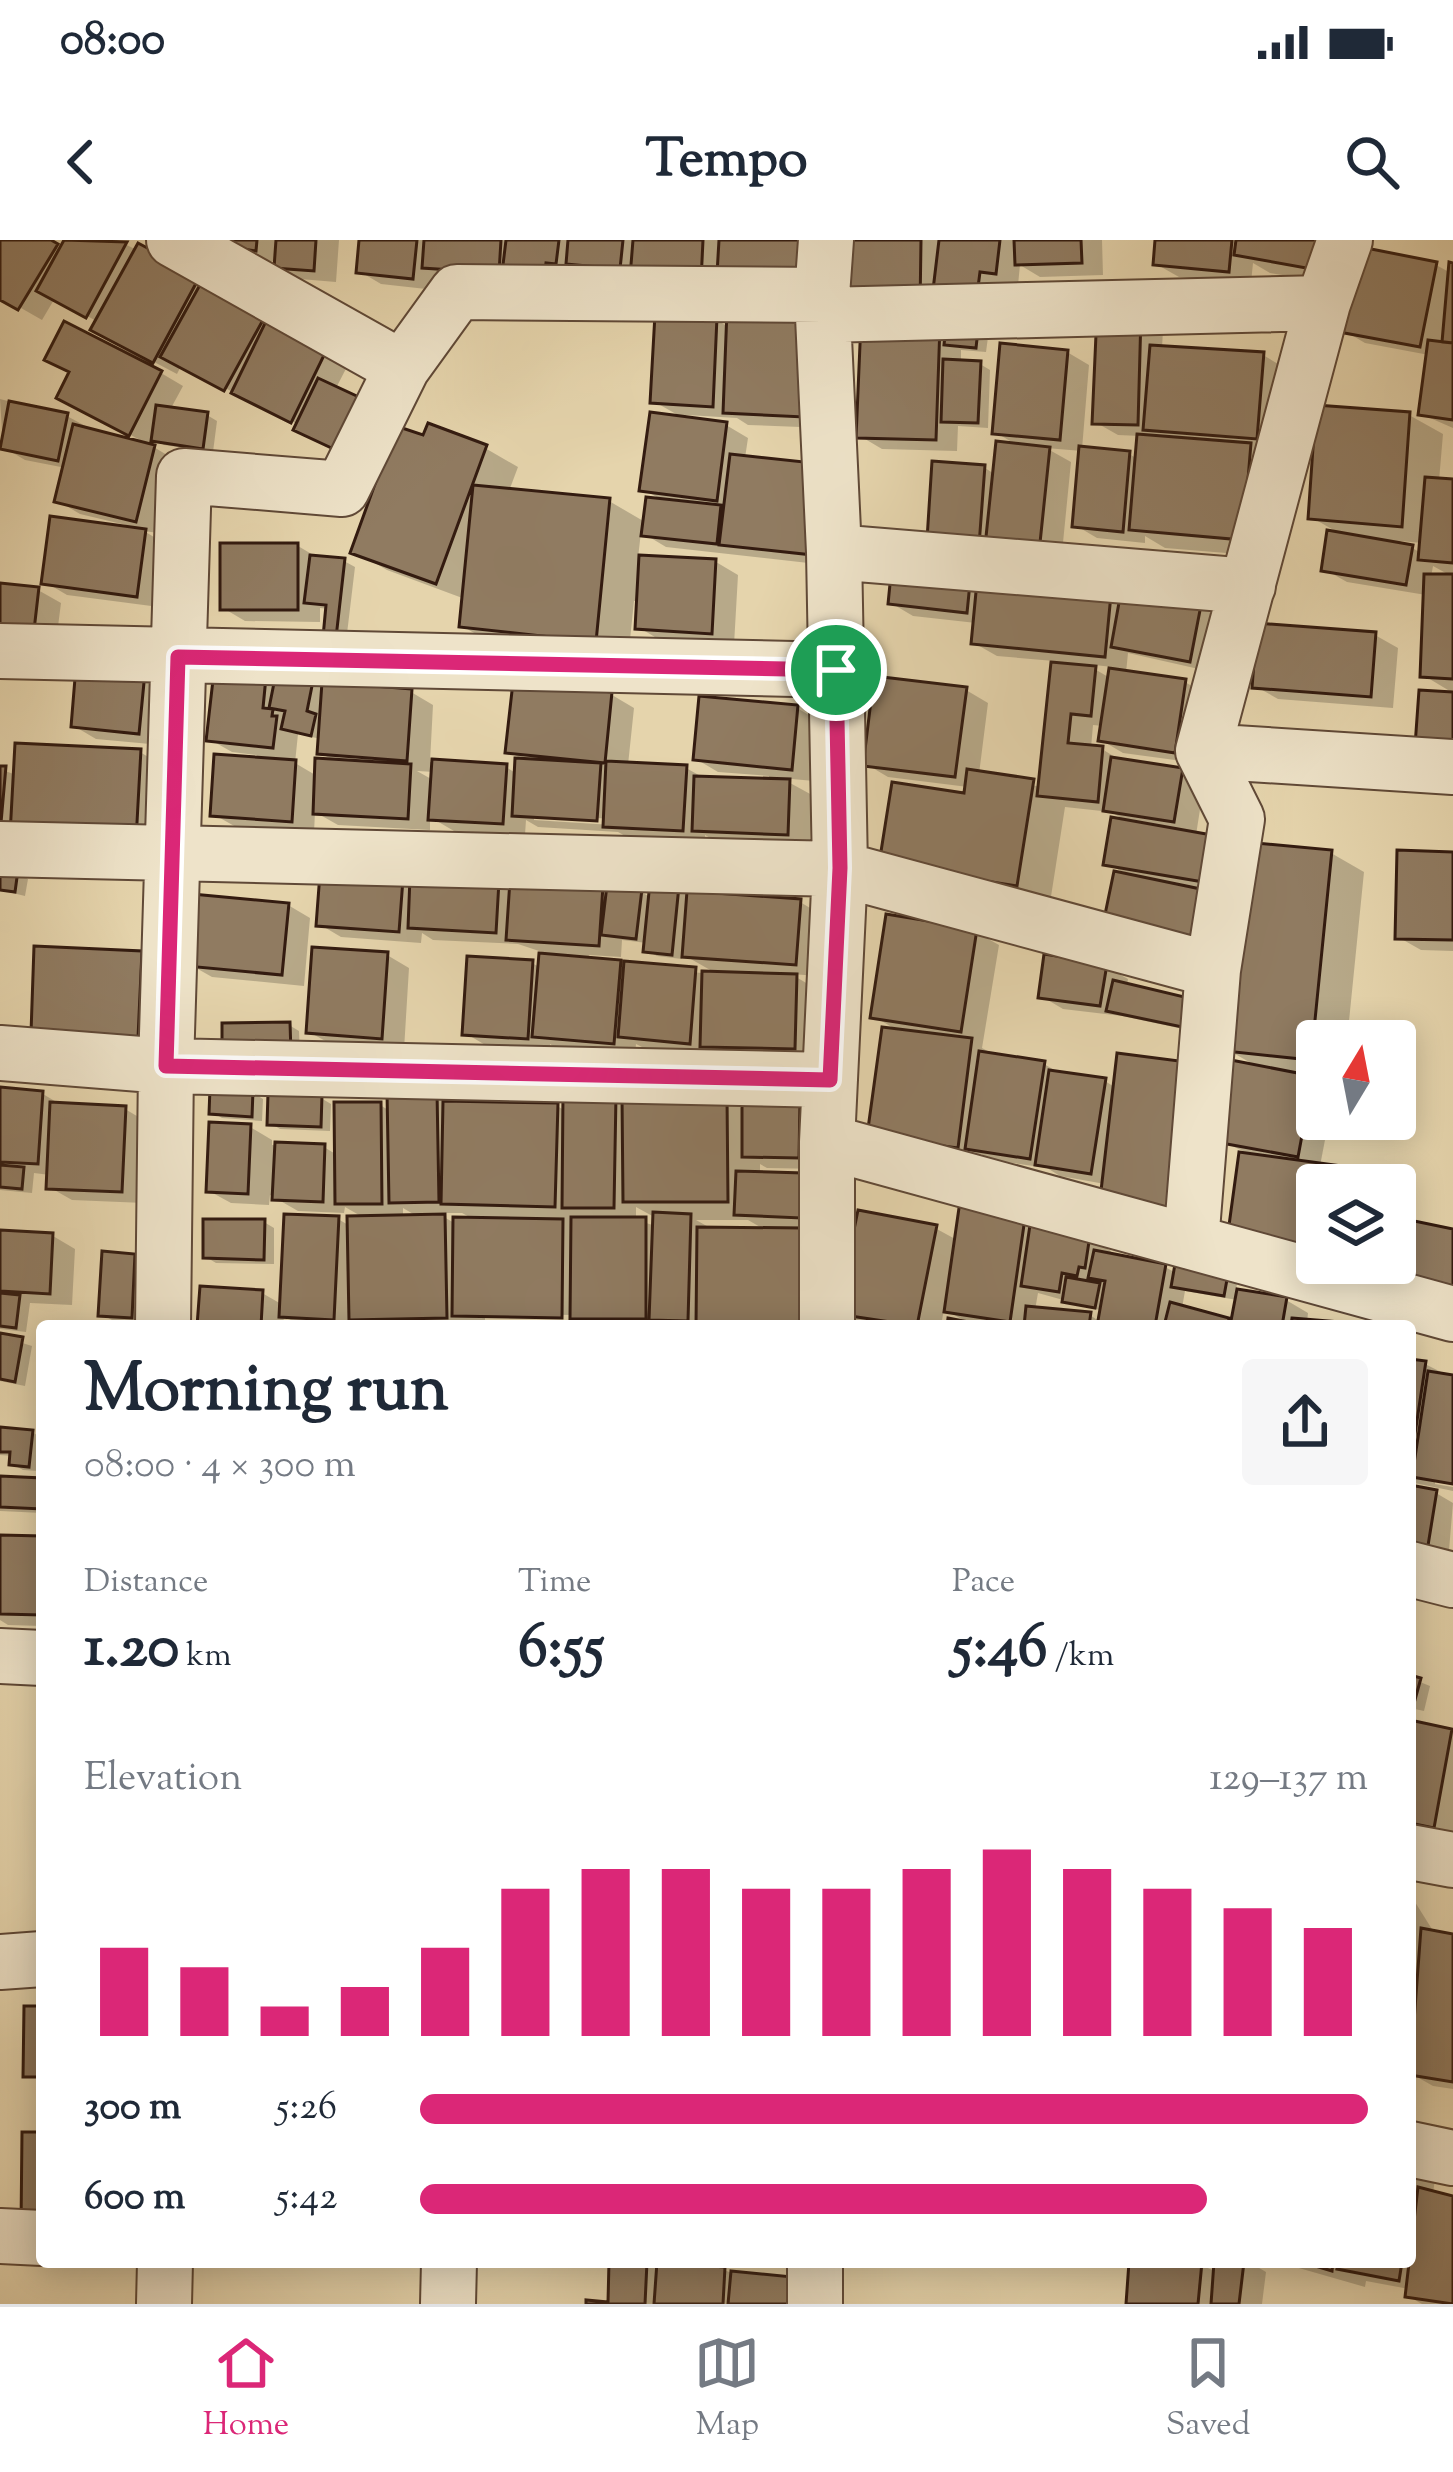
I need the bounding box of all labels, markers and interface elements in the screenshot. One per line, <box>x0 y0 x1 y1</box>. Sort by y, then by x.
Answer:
text: 08:00 <box>60 10 165 75</box>
text: Tempo <box>646 123 808 201</box>
icon: back <box>48 129 114 195</box>
icon: search <box>1339 129 1405 195</box>
pin <box>785 619 887 721</box>
icon: arrive <box>803 637 869 703</box>
north arrow <box>1296 1020 1416 1140</box>
map controls <box>1296 1020 1416 1284</box>
button: layers <box>1296 1164 1416 1284</box>
text: Morning run <box>84 1346 449 1441</box>
button: share <box>1242 1359 1368 1485</box>
text: 08:00 · 4 × 300 m <box>84 1439 356 1495</box>
text: Distance <box>84 1559 208 1607</box>
text: Time <box>518 1559 591 1607</box>
text: Pace <box>952 1559 1015 1607</box>
text: 1.20 <box>84 1607 179 1694</box>
text: 6:55 <box>518 1607 604 1694</box>
text: 5:46 <box>952 1607 1048 1694</box>
text: km <box>179 1633 232 1681</box>
text: /km <box>1048 1633 1114 1681</box>
text: Elevation <box>84 1752 242 1808</box>
text: 129–137 m <box>1209 1752 1368 1808</box>
text: 300 m <box>84 2081 181 2137</box>
text: 5:26 <box>276 2081 337 2137</box>
text: 600 m <box>84 2171 185 2227</box>
text: 5:42 <box>276 2171 337 2227</box>
tab: Home <box>203 2330 289 2450</box>
tab: Map <box>694 2330 760 2450</box>
tab: Saved <box>1166 2330 1250 2450</box>

